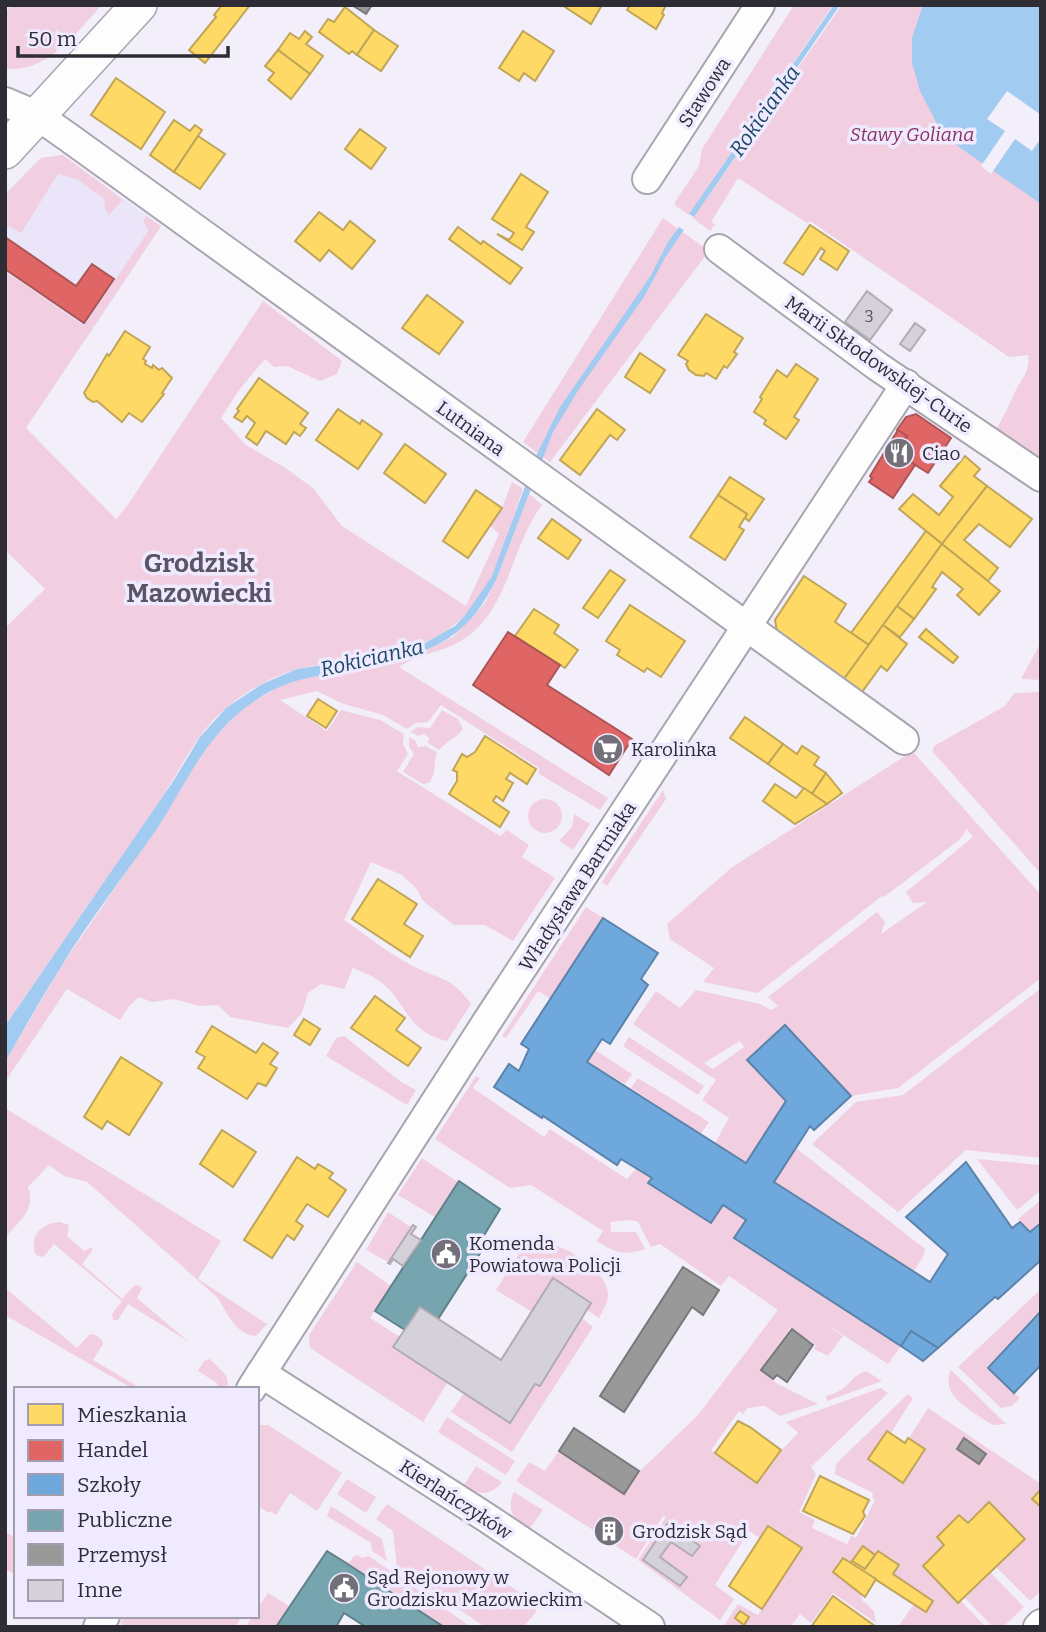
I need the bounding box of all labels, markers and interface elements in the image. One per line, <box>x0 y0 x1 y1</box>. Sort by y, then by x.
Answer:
scale bar <box>18 14 228 58</box>
text: 50 m <box>28 26 77 52</box>
street label: Stawowa <box>673 53 736 131</box>
water label: Rokicianka <box>724 60 806 162</box>
park label: Stawy Goliana <box>850 123 974 146</box>
street label: Marii Skłodowskiej-Curie <box>781 291 977 438</box>
house number: 3 <box>864 307 874 326</box>
street label: Lutniana <box>432 396 510 461</box>
restaurant icon: Ciao <box>882 436 916 470</box>
place label: Ciao <box>922 442 961 465</box>
district label: Grodzisk Mazowiecki <box>126 548 272 609</box>
water label: Rokicianka <box>318 633 426 683</box>
supermarket icon: Karolinka <box>591 732 625 766</box>
place label: Karolinka <box>631 738 717 761</box>
street label: Władysława Bartniaka <box>514 797 641 975</box>
place label: Komenda Powiatowa Policji <box>469 1232 621 1277</box>
public building icon: Komenda Powiatowa Policji <box>429 1237 463 1271</box>
legend <box>14 1387 259 1618</box>
text: Mieszkania <box>77 1402 188 1428</box>
text: Handel <box>77 1437 148 1463</box>
street label: Kierlańczyków <box>395 1455 517 1545</box>
text: Szkoły <box>77 1472 142 1498</box>
text: Publiczne <box>77 1507 172 1533</box>
building icon: Grodzisk Sąd <box>592 1514 626 1548</box>
place label: Grodzisk Sąd <box>632 1520 747 1543</box>
text: Przemysł <box>77 1542 167 1568</box>
place label: Sąd Rejonowy w Grodzisku Mazowieckim <box>367 1566 583 1611</box>
public building icon: Sąd Rejonowy w Grodzisku Mazowieckim <box>327 1571 361 1605</box>
text: Inne <box>77 1577 122 1603</box>

